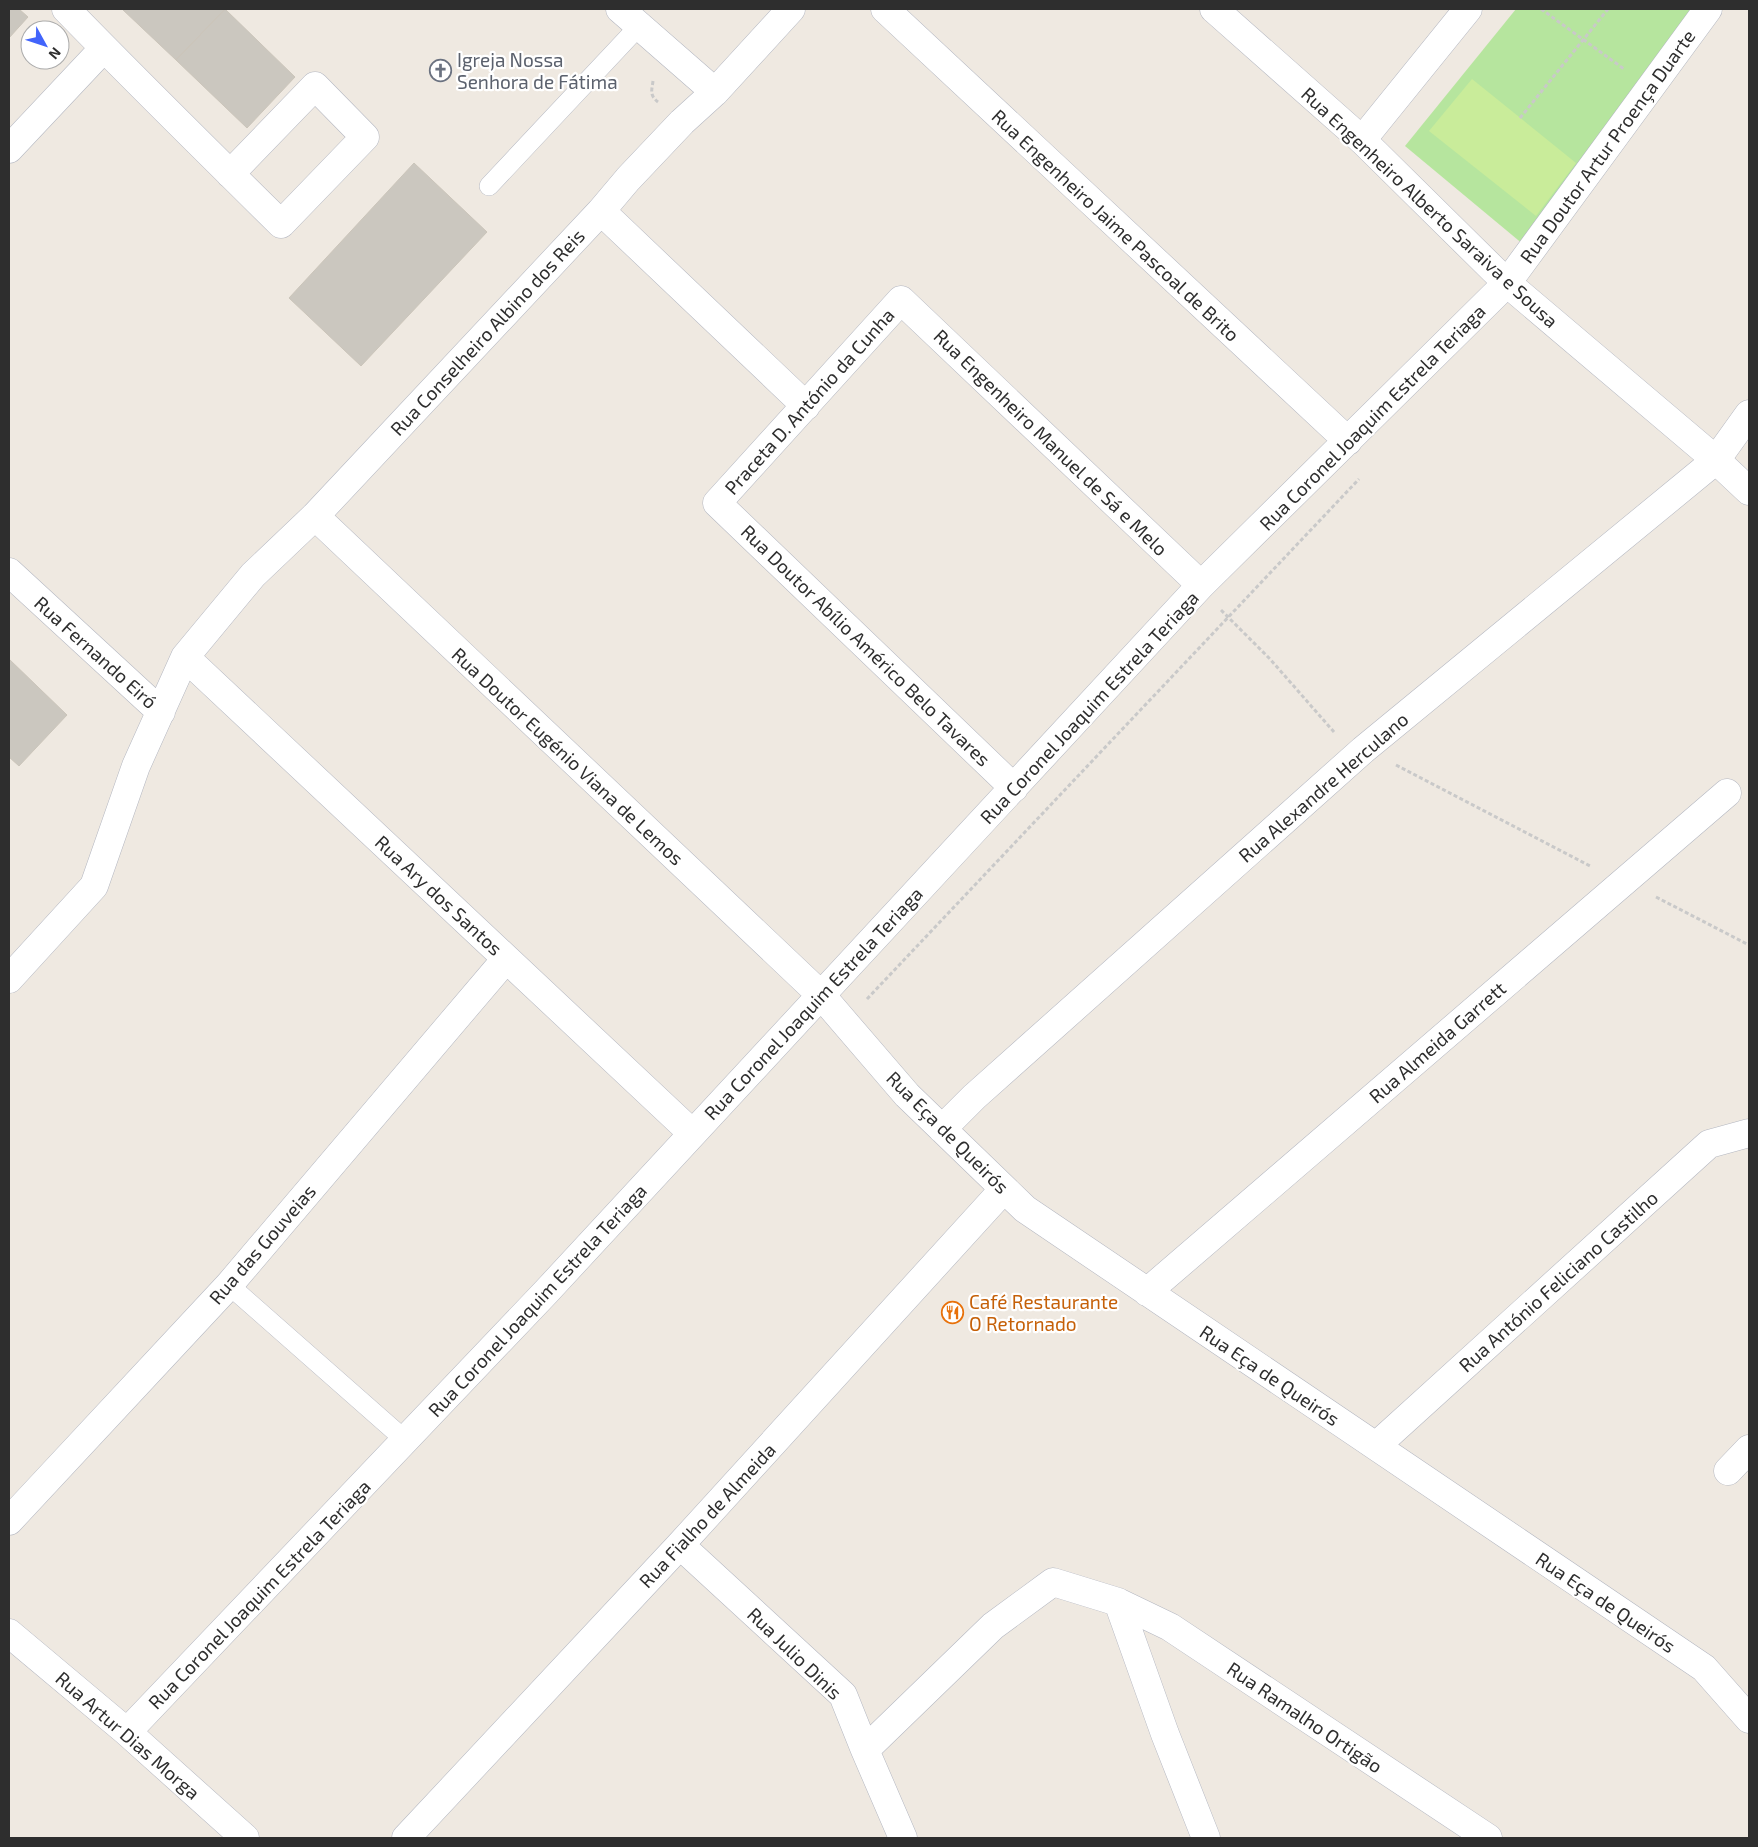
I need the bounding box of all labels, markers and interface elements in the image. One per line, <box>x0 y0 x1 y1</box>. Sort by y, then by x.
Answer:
north arrow <box>20 20 70 70</box>
street label: Rua Doutor Artur Proença Duarte <box>1515 25 1700 268</box>
text: N <box>46 44 65 63</box>
place label: Igreja Nossa Senhora de Fátima <box>457 48 618 93</box>
church icon: Igreja Nossa Senhora de Fátima <box>429 58 453 82</box>
street label: Rua Engenheiro Alberto Saraiva e Sousa <box>1297 82 1563 332</box>
street label: Rua Engenheiro Jaime Pascoal de Brito <box>988 104 1244 346</box>
street label: Rua Conselheiro Albino dos Reis <box>385 224 589 440</box>
street label: Rua Coronel Joaquim Estrela Teriaga <box>1254 299 1490 535</box>
street label: Praceta D. António da Cunha <box>719 303 899 499</box>
street label: Rua Engenheiro Manuel de Sá e Melo <box>929 324 1173 560</box>
street label: Rua Doutor Abílio Américo Belo Tavares <box>737 519 995 771</box>
street label: Rua Coronel Joaquim Estrela Teriaga <box>975 586 1203 828</box>
street label: Rua Fernando Eiró <box>30 591 162 713</box>
street label: Rua Doutor Eugénio Viana de Lemos <box>447 642 689 870</box>
street label: Rua Alexandre Herculano <box>1234 707 1412 867</box>
street label: Rua Ary dos Santos <box>371 830 507 960</box>
street label: Rua Coronel Joaquim Estrela Teriaga <box>699 882 927 1124</box>
street label: Rua Almeida Garrett <box>1364 976 1510 1108</box>
street label: Rua Eça de Queirós <box>881 1066 1014 1199</box>
street label: Rua das Gouveias <box>204 1179 320 1309</box>
street label: Rua Coronel Joaquim Estrela Teriaga <box>423 1179 651 1421</box>
street label: Rua António Feliciano Castilho <box>1454 1186 1662 1376</box>
place label: Café Restaurante O Retornado <box>969 1290 1118 1335</box>
restaurant icon: Café Restaurante O Retornado <box>941 1300 965 1324</box>
street label: Rua Eça de Queirós <box>1195 1320 1344 1431</box>
street label: Rua Fialho de Almeida <box>634 1438 780 1592</box>
street label: Rua Coronel Joaquim Estrela Teriaga <box>143 1475 375 1713</box>
street label: Rua Eça de Queirós <box>1531 1547 1680 1658</box>
street label: Rua Julio Dinis <box>743 1602 847 1704</box>
street label: Rua Ramalho Ortigão <box>1223 1657 1387 1777</box>
street label: Rua Artur Dias Morga <box>51 1666 205 1804</box>

